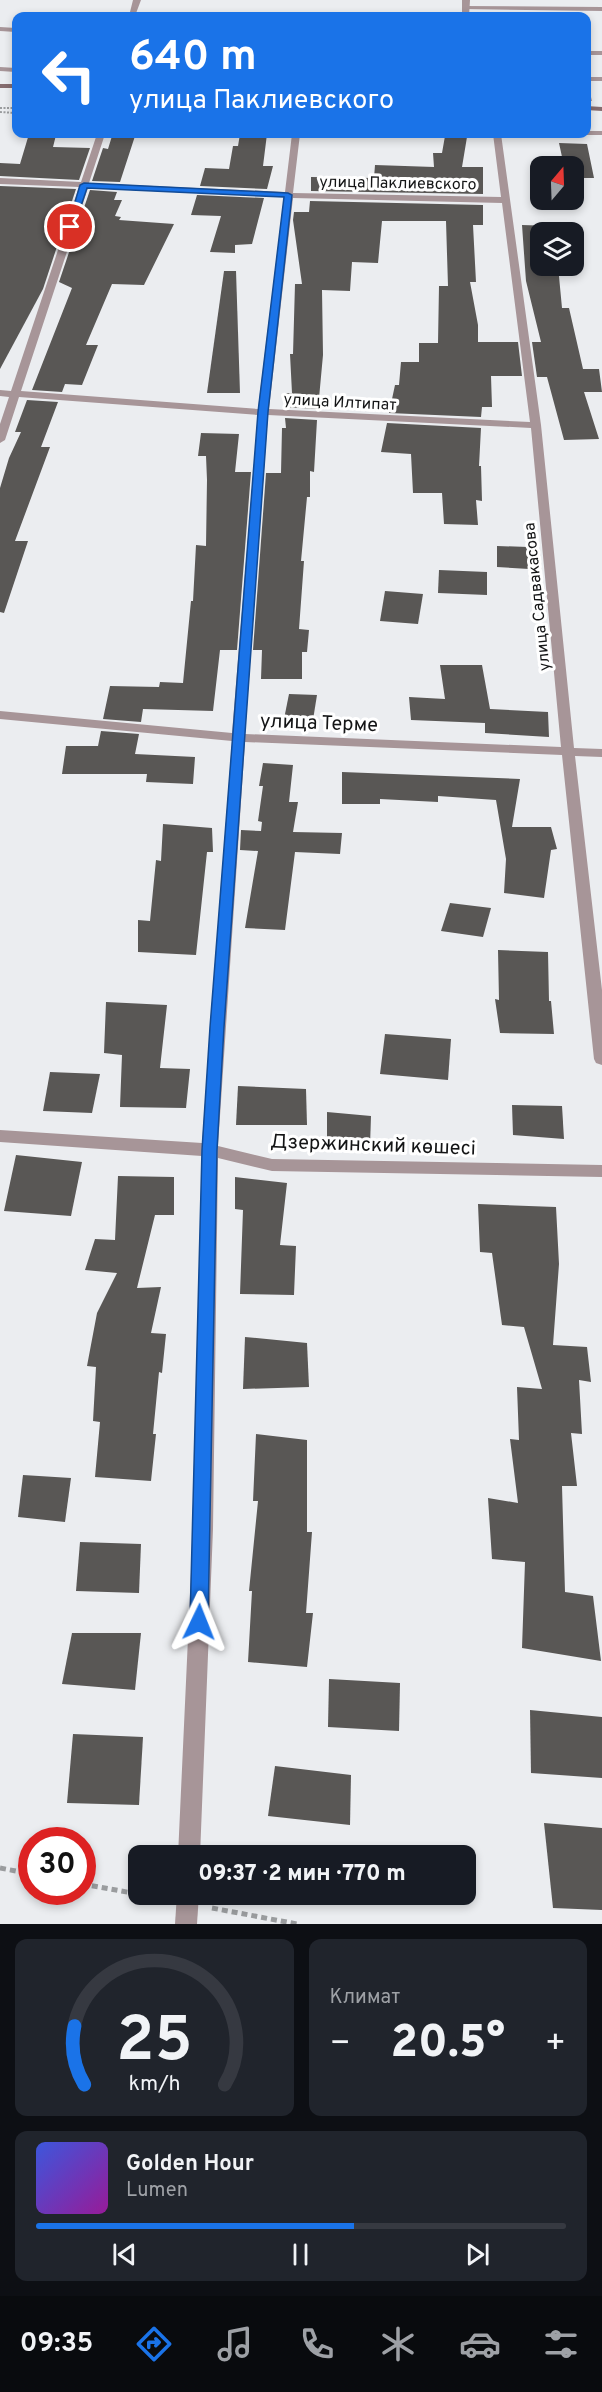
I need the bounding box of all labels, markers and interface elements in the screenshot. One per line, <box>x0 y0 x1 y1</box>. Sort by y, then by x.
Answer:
text: 640 m <box>129 32 257 85</box>
icon: left <box>30 36 108 114</box>
text: улица Паклиевского <box>129 84 394 118</box>
north arrow <box>530 156 584 210</box>
map controls <box>530 156 584 276</box>
street label: улица Паклиевского <box>319 173 477 195</box>
pin <box>44 201 95 252</box>
icon: arrive <box>53 210 86 243</box>
button: layers <box>530 222 584 276</box>
street label: улица Илтипат <box>283 390 397 416</box>
street label: улица Садвакасова <box>520 522 556 672</box>
street label: улица Терме <box>260 709 378 739</box>
street label: Дзержинский көшесі <box>270 1129 476 1163</box>
position arrow <box>167 1590 231 1654</box>
speed limit sign: 30 <box>18 1827 96 1905</box>
text: 09:37 · 2 мин · 770 m <box>198 1861 406 1888</box>
text: Климат <box>330 1985 400 2011</box>
text: 25 <box>116 2004 192 2083</box>
text: 20.5° <box>390 2016 505 2073</box>
text: − <box>330 2024 351 2066</box>
text: + <box>545 2024 566 2066</box>
text: km/h <box>128 2071 180 2098</box>
text: Golden Hour <box>126 2151 254 2178</box>
text: Lumen <box>126 2178 188 2204</box>
icon: previous <box>108 2238 141 2271</box>
icon: pause <box>284 2238 317 2271</box>
icon: next <box>461 2238 494 2271</box>
icon: directions <box>133 2323 175 2365</box>
icon: music <box>214 2323 256 2365</box>
icon: phone <box>296 2323 338 2365</box>
icon: climate <box>377 2323 419 2365</box>
icon: car <box>459 2323 501 2365</box>
icon: filters <box>540 2323 582 2365</box>
text: 09:35 <box>20 2327 93 2361</box>

